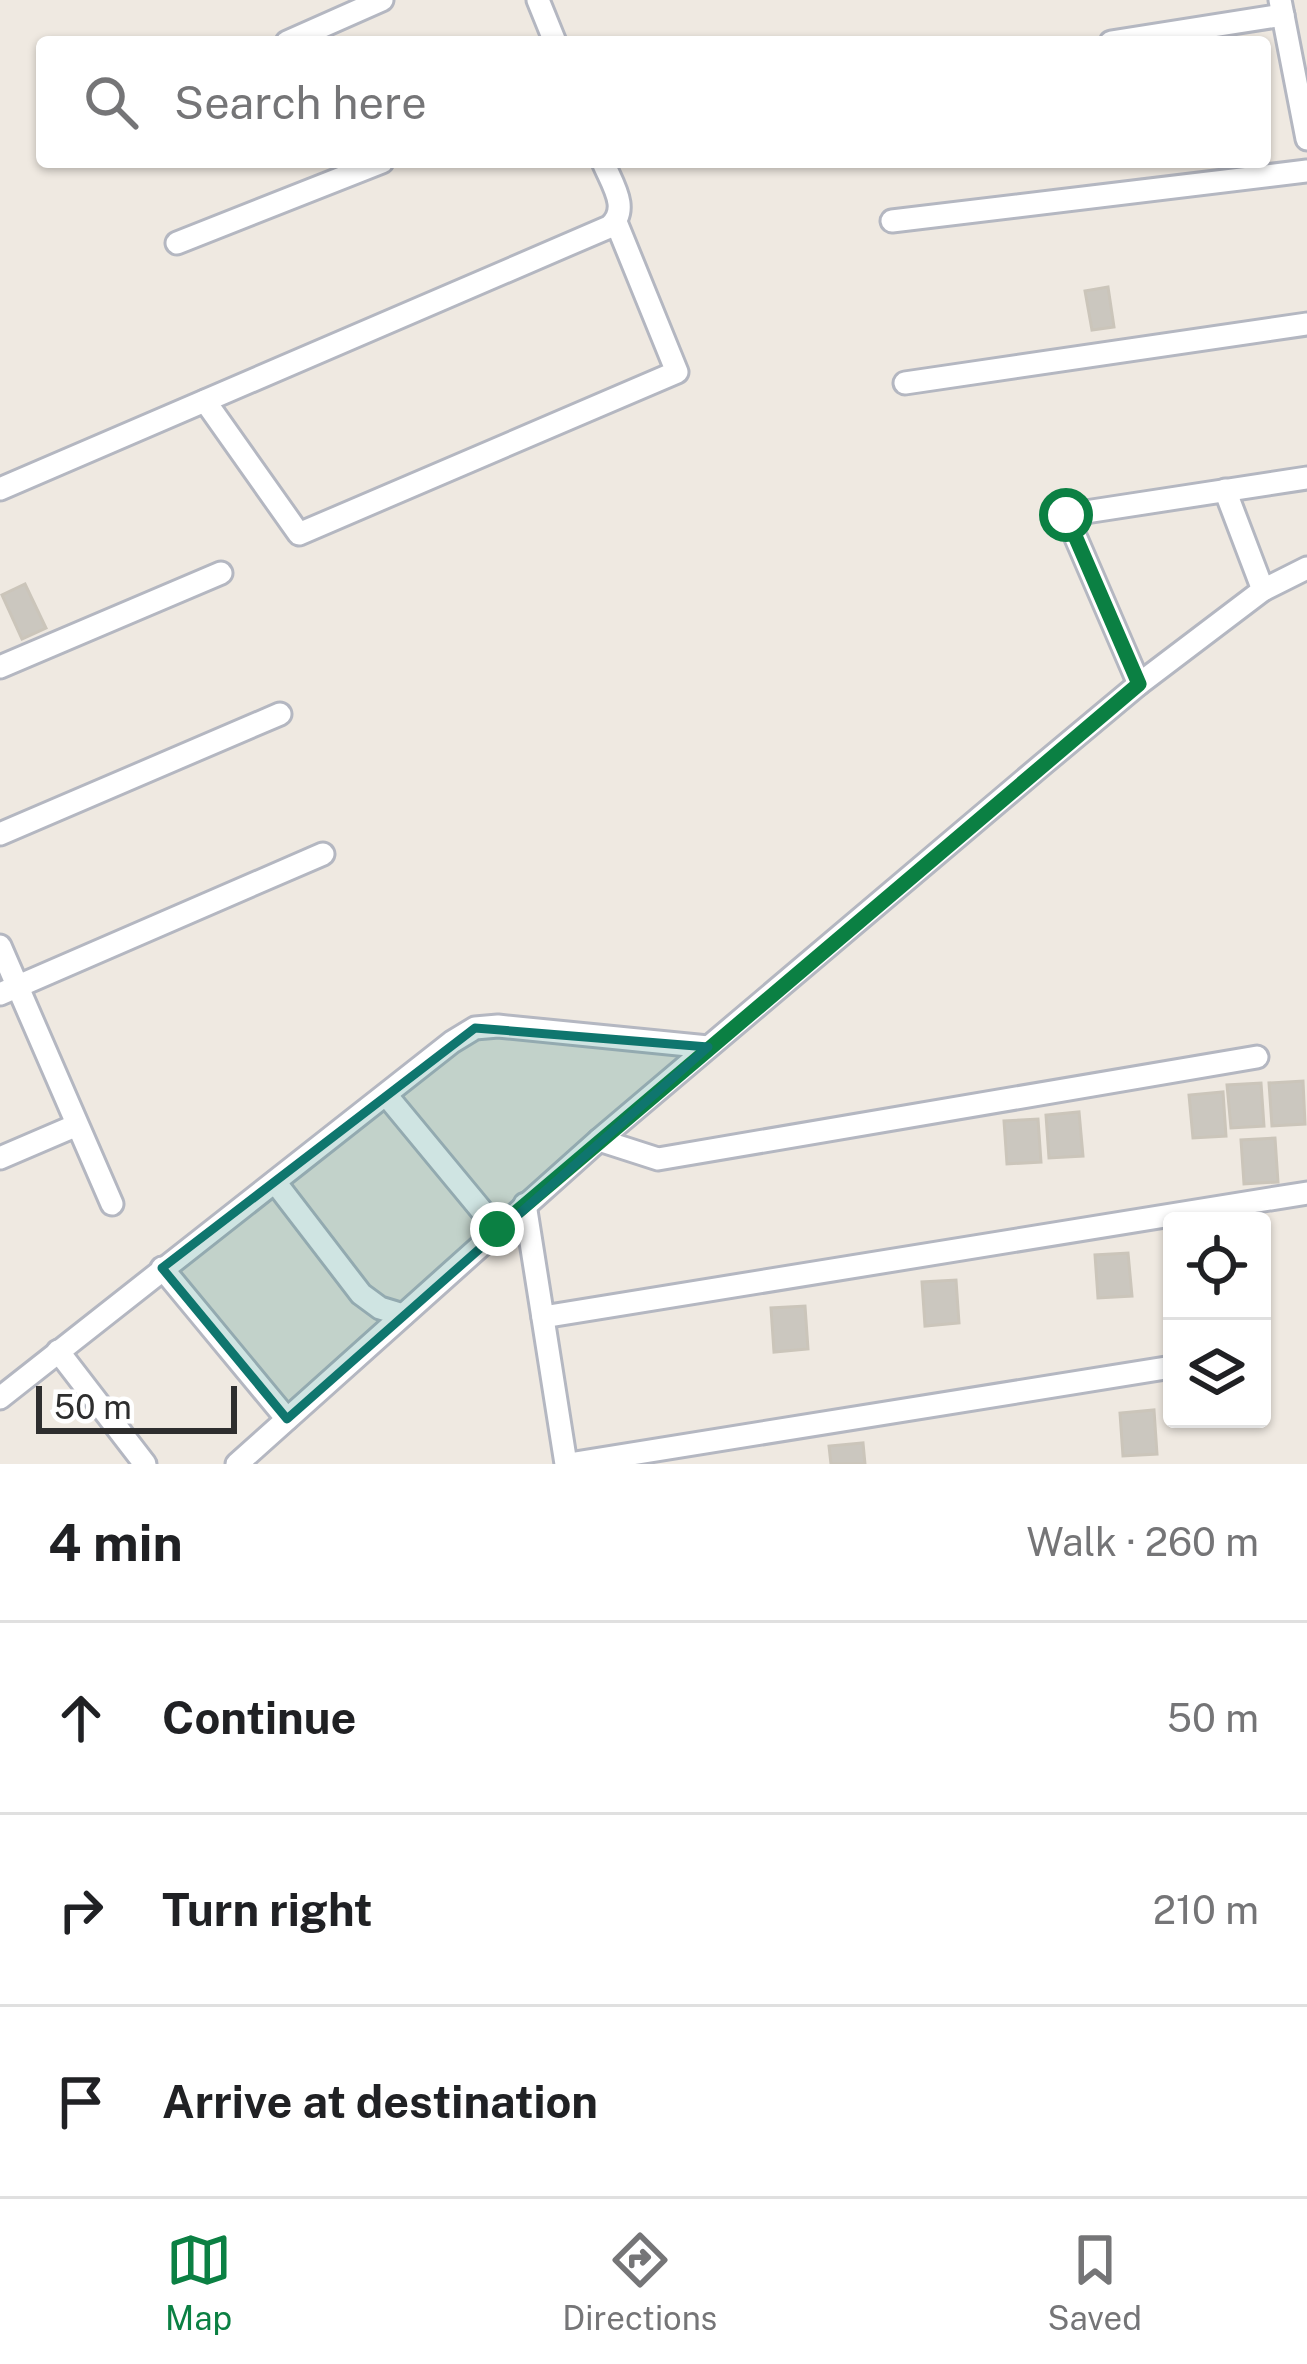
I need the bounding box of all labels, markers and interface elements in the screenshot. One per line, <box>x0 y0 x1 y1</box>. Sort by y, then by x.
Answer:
search box <box>36 36 1271 168</box>
icon: search <box>78 69 144 135</box>
text: Search here <box>174 76 427 129</box>
route start <box>1039 488 1093 542</box>
route end <box>470 1202 524 1256</box>
map controls <box>1163 1212 1271 1428</box>
button: locate <box>1163 1212 1271 1320</box>
button: layers <box>1163 1320 1271 1428</box>
scale bar <box>36 1380 237 1433</box>
text: 50 m <box>54 1388 132 1426</box>
text: 4 min <box>48 1513 183 1572</box>
text: Walk · 260 m <box>1026 1519 1259 1565</box>
icon: ahead <box>48 1685 114 1751</box>
text: Continue <box>162 1691 356 1744</box>
text: 50 m <box>1167 1695 1259 1741</box>
icon: right <box>48 1877 114 1943</box>
text: Turn right <box>162 1883 373 1936</box>
text: 210 m <box>1153 1887 1259 1933</box>
icon: arrive <box>48 2069 114 2135</box>
text: Arrive at destination <box>162 2075 598 2128</box>
tab: Map <box>165 2227 232 2337</box>
tab: Directions <box>562 2227 717 2337</box>
tab: Saved <box>1048 2227 1142 2337</box>

